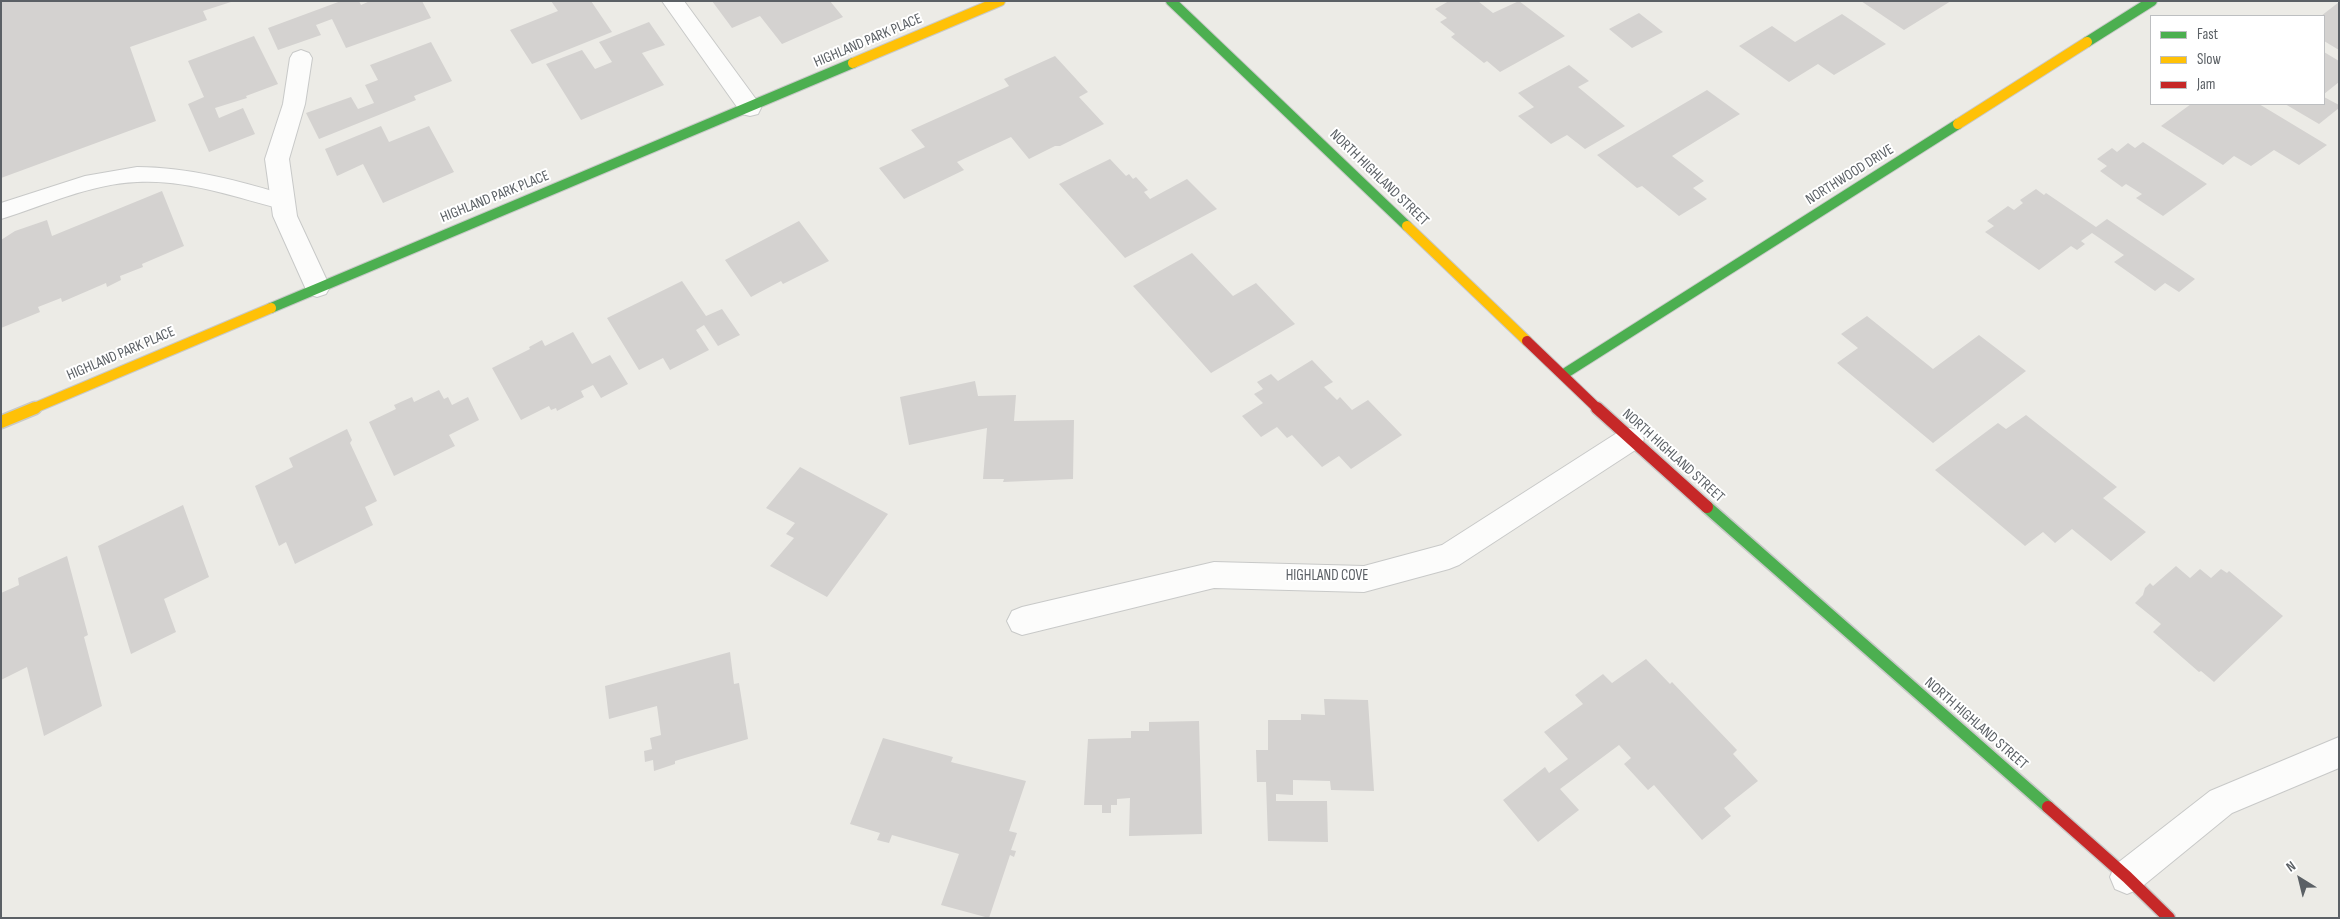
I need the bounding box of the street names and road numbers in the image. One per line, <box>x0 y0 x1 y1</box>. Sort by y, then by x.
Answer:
street label: HIGHLAND PARK PLACE <box>811 10 925 72</box>
street label: NORTH HIGHLAND STREET <box>1326 126 1432 230</box>
street label: NORTHWOOD DRIVE <box>1803 141 1897 209</box>
street label: HIGHLAND PARK PLACE <box>438 167 552 227</box>
street label: HIGHLAND PARK PLACE <box>64 323 178 385</box>
street label: NORTH HIGHLAND STREET <box>1618 405 1728 507</box>
street label: HIGHLAND COVE <box>1286 567 1368 585</box>
street label: NORTH HIGHLAND STREET <box>1921 674 2031 774</box>

